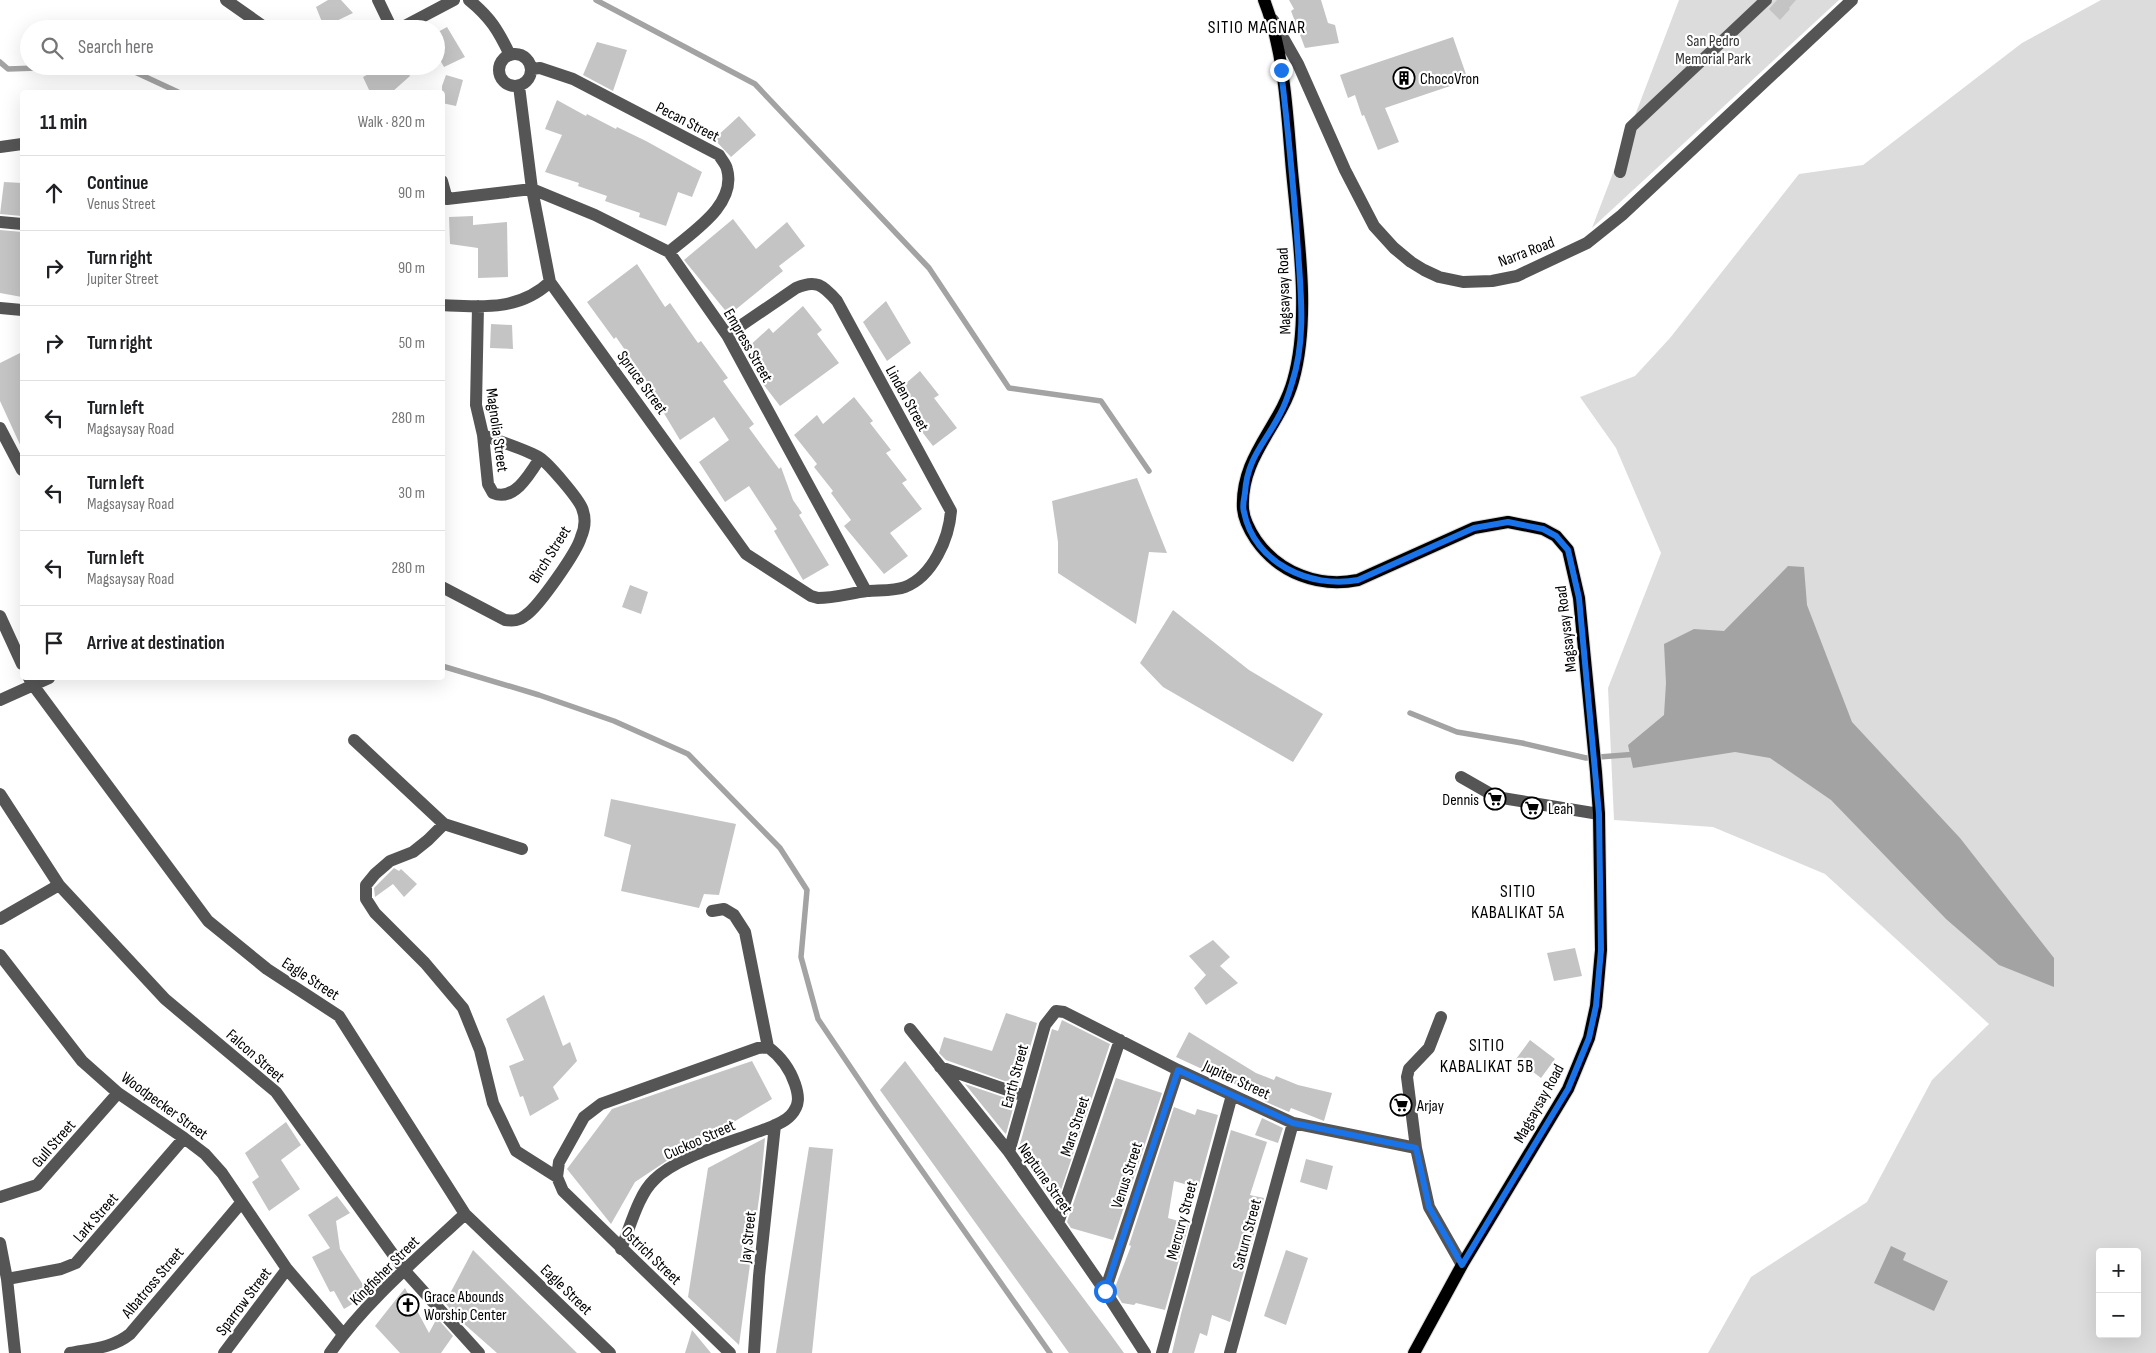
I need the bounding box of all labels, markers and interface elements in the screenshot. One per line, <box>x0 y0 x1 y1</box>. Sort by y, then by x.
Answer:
district label: SITIO MAGNAR <box>1208 17 1306 38</box>
search box <box>20 20 445 75</box>
park label: San Pedro Memorial Park <box>1675 32 1751 69</box>
icon: search <box>38 34 66 62</box>
text: Search here <box>78 36 154 59</box>
route end <box>1270 59 1293 82</box>
building icon: ChocoVron <box>1392 66 1416 90</box>
place label: ChocoVron <box>1420 70 1479 89</box>
street label: Pecan Street <box>652 98 722 146</box>
text: 11 min <box>40 110 87 135</box>
text: Walk · 820 m <box>358 113 425 132</box>
text: Continue <box>87 172 148 195</box>
icon: ahead <box>40 179 68 207</box>
text: 90 m <box>398 184 425 203</box>
text: Venus Street <box>87 195 156 214</box>
street label: Narra Road <box>1496 233 1557 272</box>
text: Turn right <box>87 247 152 270</box>
street label: Magsaysay Road <box>1273 247 1296 335</box>
icon: right <box>40 254 68 282</box>
text: 90 m <box>398 259 425 278</box>
text: Jupiter Street <box>87 270 159 289</box>
street label: Empress Street <box>719 306 776 386</box>
icon: right <box>40 329 68 357</box>
text: Turn right <box>87 332 152 355</box>
text: 50 m <box>399 334 425 353</box>
street label: Spruce Street <box>612 347 671 418</box>
street label: Linden Street <box>881 363 933 435</box>
street label: Magnolia Street <box>481 387 512 473</box>
text: Turn left <box>87 397 144 420</box>
icon: left <box>40 404 68 432</box>
text: 280 m <box>391 409 425 428</box>
text: Magsaysay Road <box>87 420 174 439</box>
text: Turn left <box>87 472 144 495</box>
icon: left <box>40 479 68 507</box>
text: 30 m <box>398 484 425 503</box>
text: Magsaysay Road <box>87 495 174 514</box>
street label: Birch Street <box>525 523 575 587</box>
text: Turn left <box>87 547 144 570</box>
icon: left <box>40 554 68 582</box>
text: 280 m <box>391 559 425 578</box>
text: Magsaysay Road <box>87 570 174 589</box>
street label: Magsaysay Road <box>1552 584 1581 673</box>
icon: arrive <box>40 629 68 657</box>
text: Arrive at destination <box>87 632 225 655</box>
supermarket icon: Dennis <box>1483 787 1507 811</box>
place label: Dennis <box>1442 791 1479 810</box>
supermarket icon: Leah <box>1520 796 1544 820</box>
place label: Leah <box>1548 800 1573 819</box>
district label: SITIO KABALIKAT 5A <box>1471 881 1565 923</box>
street label: Eagle Street <box>278 954 343 1005</box>
street label: Falcon Street <box>222 1026 288 1087</box>
district label: SITIO KABALIKAT 5B <box>1440 1035 1534 1077</box>
street label: Earth Street <box>998 1042 1033 1110</box>
street label: Jupiter Street <box>1199 1056 1273 1104</box>
street label: Magsaysay Road <box>1510 1061 1569 1146</box>
street label: Woodpecker Street <box>117 1068 211 1144</box>
supermarket icon: Arjay <box>1389 1093 1413 1117</box>
street label: Mars Street <box>1057 1094 1094 1159</box>
place label: Arjay <box>1416 1097 1444 1116</box>
street label: Gull Street <box>28 1116 80 1172</box>
street label: Cuckoo Street <box>661 1116 738 1165</box>
street label: Neptune Street <box>1013 1140 1076 1218</box>
street label: Venus Street <box>1108 1140 1147 1211</box>
street label: Mercury Street <box>1163 1179 1202 1262</box>
street label: Lark Street <box>70 1189 123 1247</box>
street label: Saturn Street <box>1229 1197 1266 1272</box>
street label: Jay Street <box>736 1210 761 1265</box>
street label: Ostrich Street <box>617 1223 685 1289</box>
street label: Kingfisher Street <box>346 1232 424 1310</box>
street label: Albatross Street <box>117 1244 188 1323</box>
map controls <box>2096 1248 2141 1338</box>
button: + <box>2096 1248 2141 1293</box>
street label: Eagle Street <box>536 1261 596 1319</box>
street label: Sparrow Street <box>212 1264 276 1340</box>
route start <box>1094 1280 1117 1303</box>
place label: Grace Abounds Worship Center <box>424 1288 507 1325</box>
church icon: Grace Abounds Worship Center <box>396 1293 420 1317</box>
button: − <box>2096 1293 2141 1338</box>

